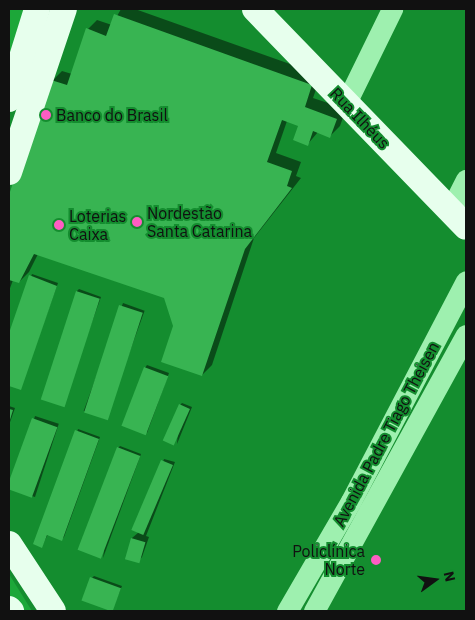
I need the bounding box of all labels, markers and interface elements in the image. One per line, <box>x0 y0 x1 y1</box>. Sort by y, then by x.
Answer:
street label: Rua Ilhéus <box>326 84 394 152</box>
place label: Banco do Brasil <box>56 105 168 125</box>
marker: Banco do Brasil <box>40 109 52 121</box>
place label: Nordestão Santa Catarina <box>147 203 252 241</box>
place label: Loterias Caixa <box>69 206 126 244</box>
marker: Nordestão Santa Catarina <box>131 216 143 228</box>
marker: Loterias Caixa <box>53 219 65 231</box>
street label: Avenida Padre Tiago Theisen <box>329 338 443 530</box>
place label: Policlínica Norte <box>292 541 365 579</box>
marker: Policlínica Norte <box>369 553 383 567</box>
north arrow <box>410 555 460 605</box>
text: N <box>440 569 460 583</box>

